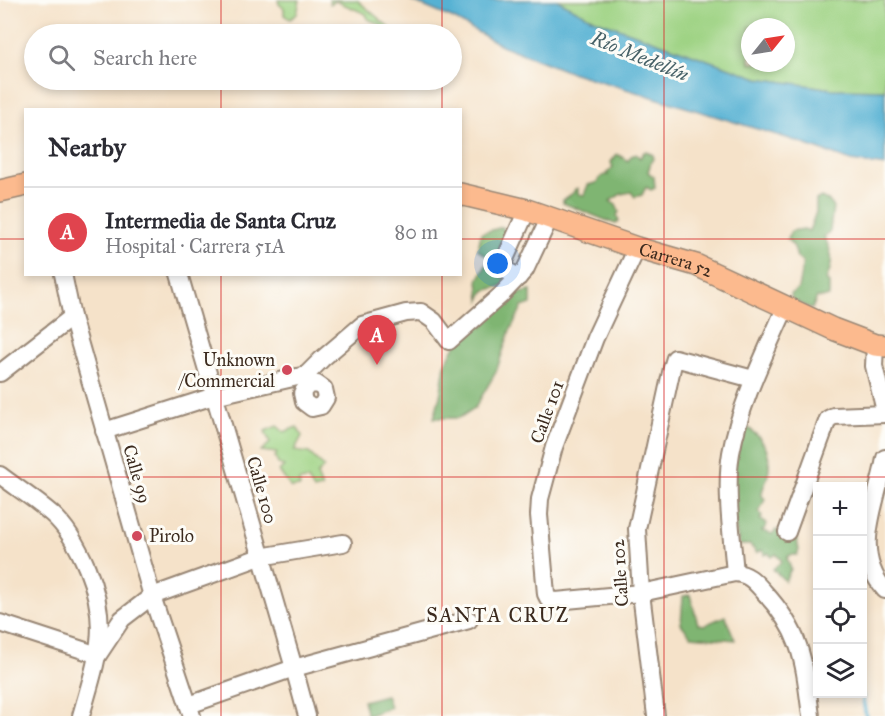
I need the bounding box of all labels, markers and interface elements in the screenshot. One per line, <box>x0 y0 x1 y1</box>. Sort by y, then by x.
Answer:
north arrow <box>741 18 795 72</box>
search box <box>24 24 462 90</box>
water label: Río Medellín <box>587 25 693 87</box>
icon: search <box>45 41 78 74</box>
text: Search here <box>93 44 197 71</box>
text: Nearby <box>48 131 126 163</box>
text: Intermedia de Santa Cruz <box>105 207 336 234</box>
text: A <box>61 220 74 244</box>
text: 80 m <box>395 220 438 244</box>
text: Hospital · Carrera 51A <box>105 234 285 258</box>
street label: Carrera 52 <box>636 238 717 282</box>
your location <box>483 249 512 278</box>
pin: A <box>358 316 397 365</box>
place label: Unknown /Commercial <box>177 349 275 392</box>
marker: Unknown /Commercial <box>280 363 294 377</box>
street label: Calle 101 <box>525 378 569 446</box>
street label: Calle 99 <box>118 442 156 506</box>
street label: Calle 100 <box>242 454 282 526</box>
map controls <box>813 482 867 698</box>
button: + <box>813 482 867 536</box>
place label: Pirolo <box>149 525 194 547</box>
marker: Pirolo <box>130 529 144 543</box>
button: − <box>813 536 867 590</box>
street label: Calle 102 <box>607 539 633 607</box>
button: locate <box>813 590 867 644</box>
district label: SANTA CRUZ <box>426 603 570 627</box>
button: layers <box>813 644 867 698</box>

